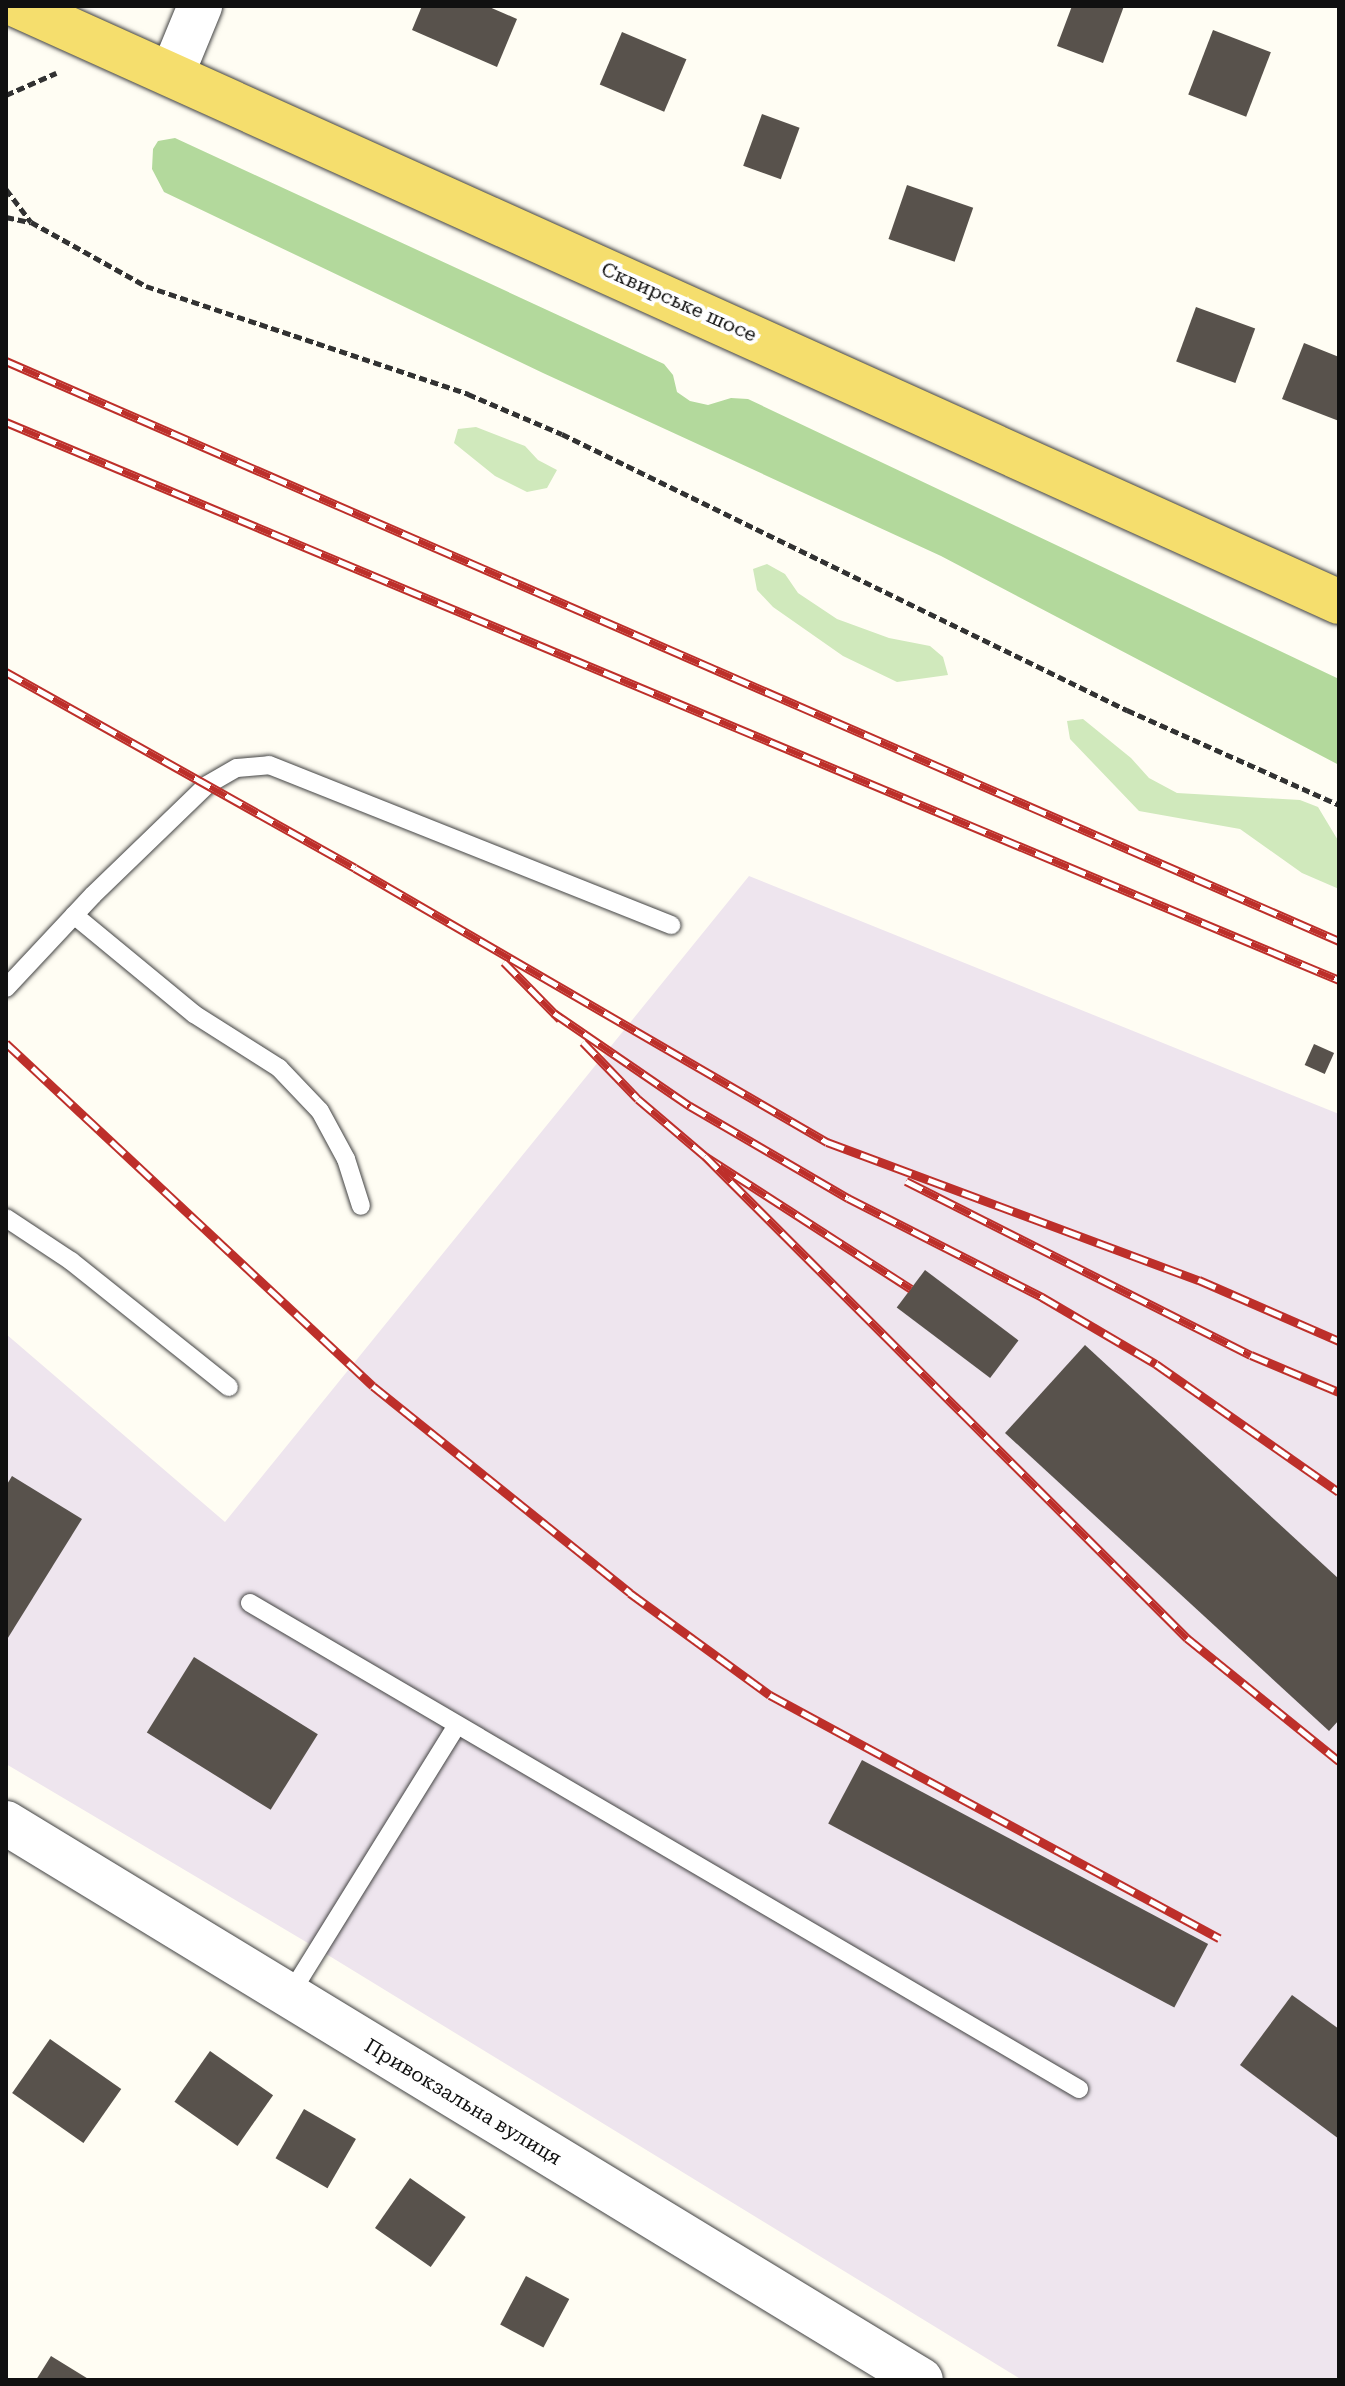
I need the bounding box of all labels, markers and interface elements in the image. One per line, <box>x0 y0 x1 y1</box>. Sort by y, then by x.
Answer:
street label: Сквирське шосе <box>598 257 760 347</box>
street label: Привокзальна вулиця <box>360 2034 566 2170</box>

